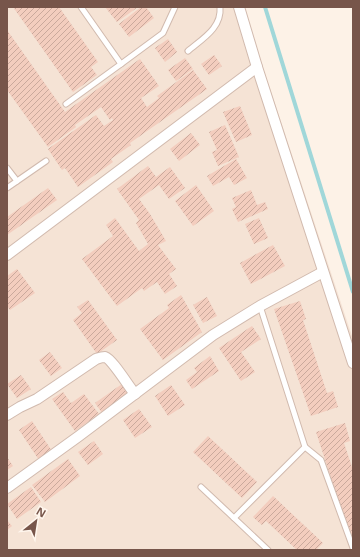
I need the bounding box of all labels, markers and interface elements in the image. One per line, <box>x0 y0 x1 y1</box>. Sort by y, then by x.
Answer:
north arrow <box>16 501 56 541</box>
text: N <box>34 503 49 521</box>

